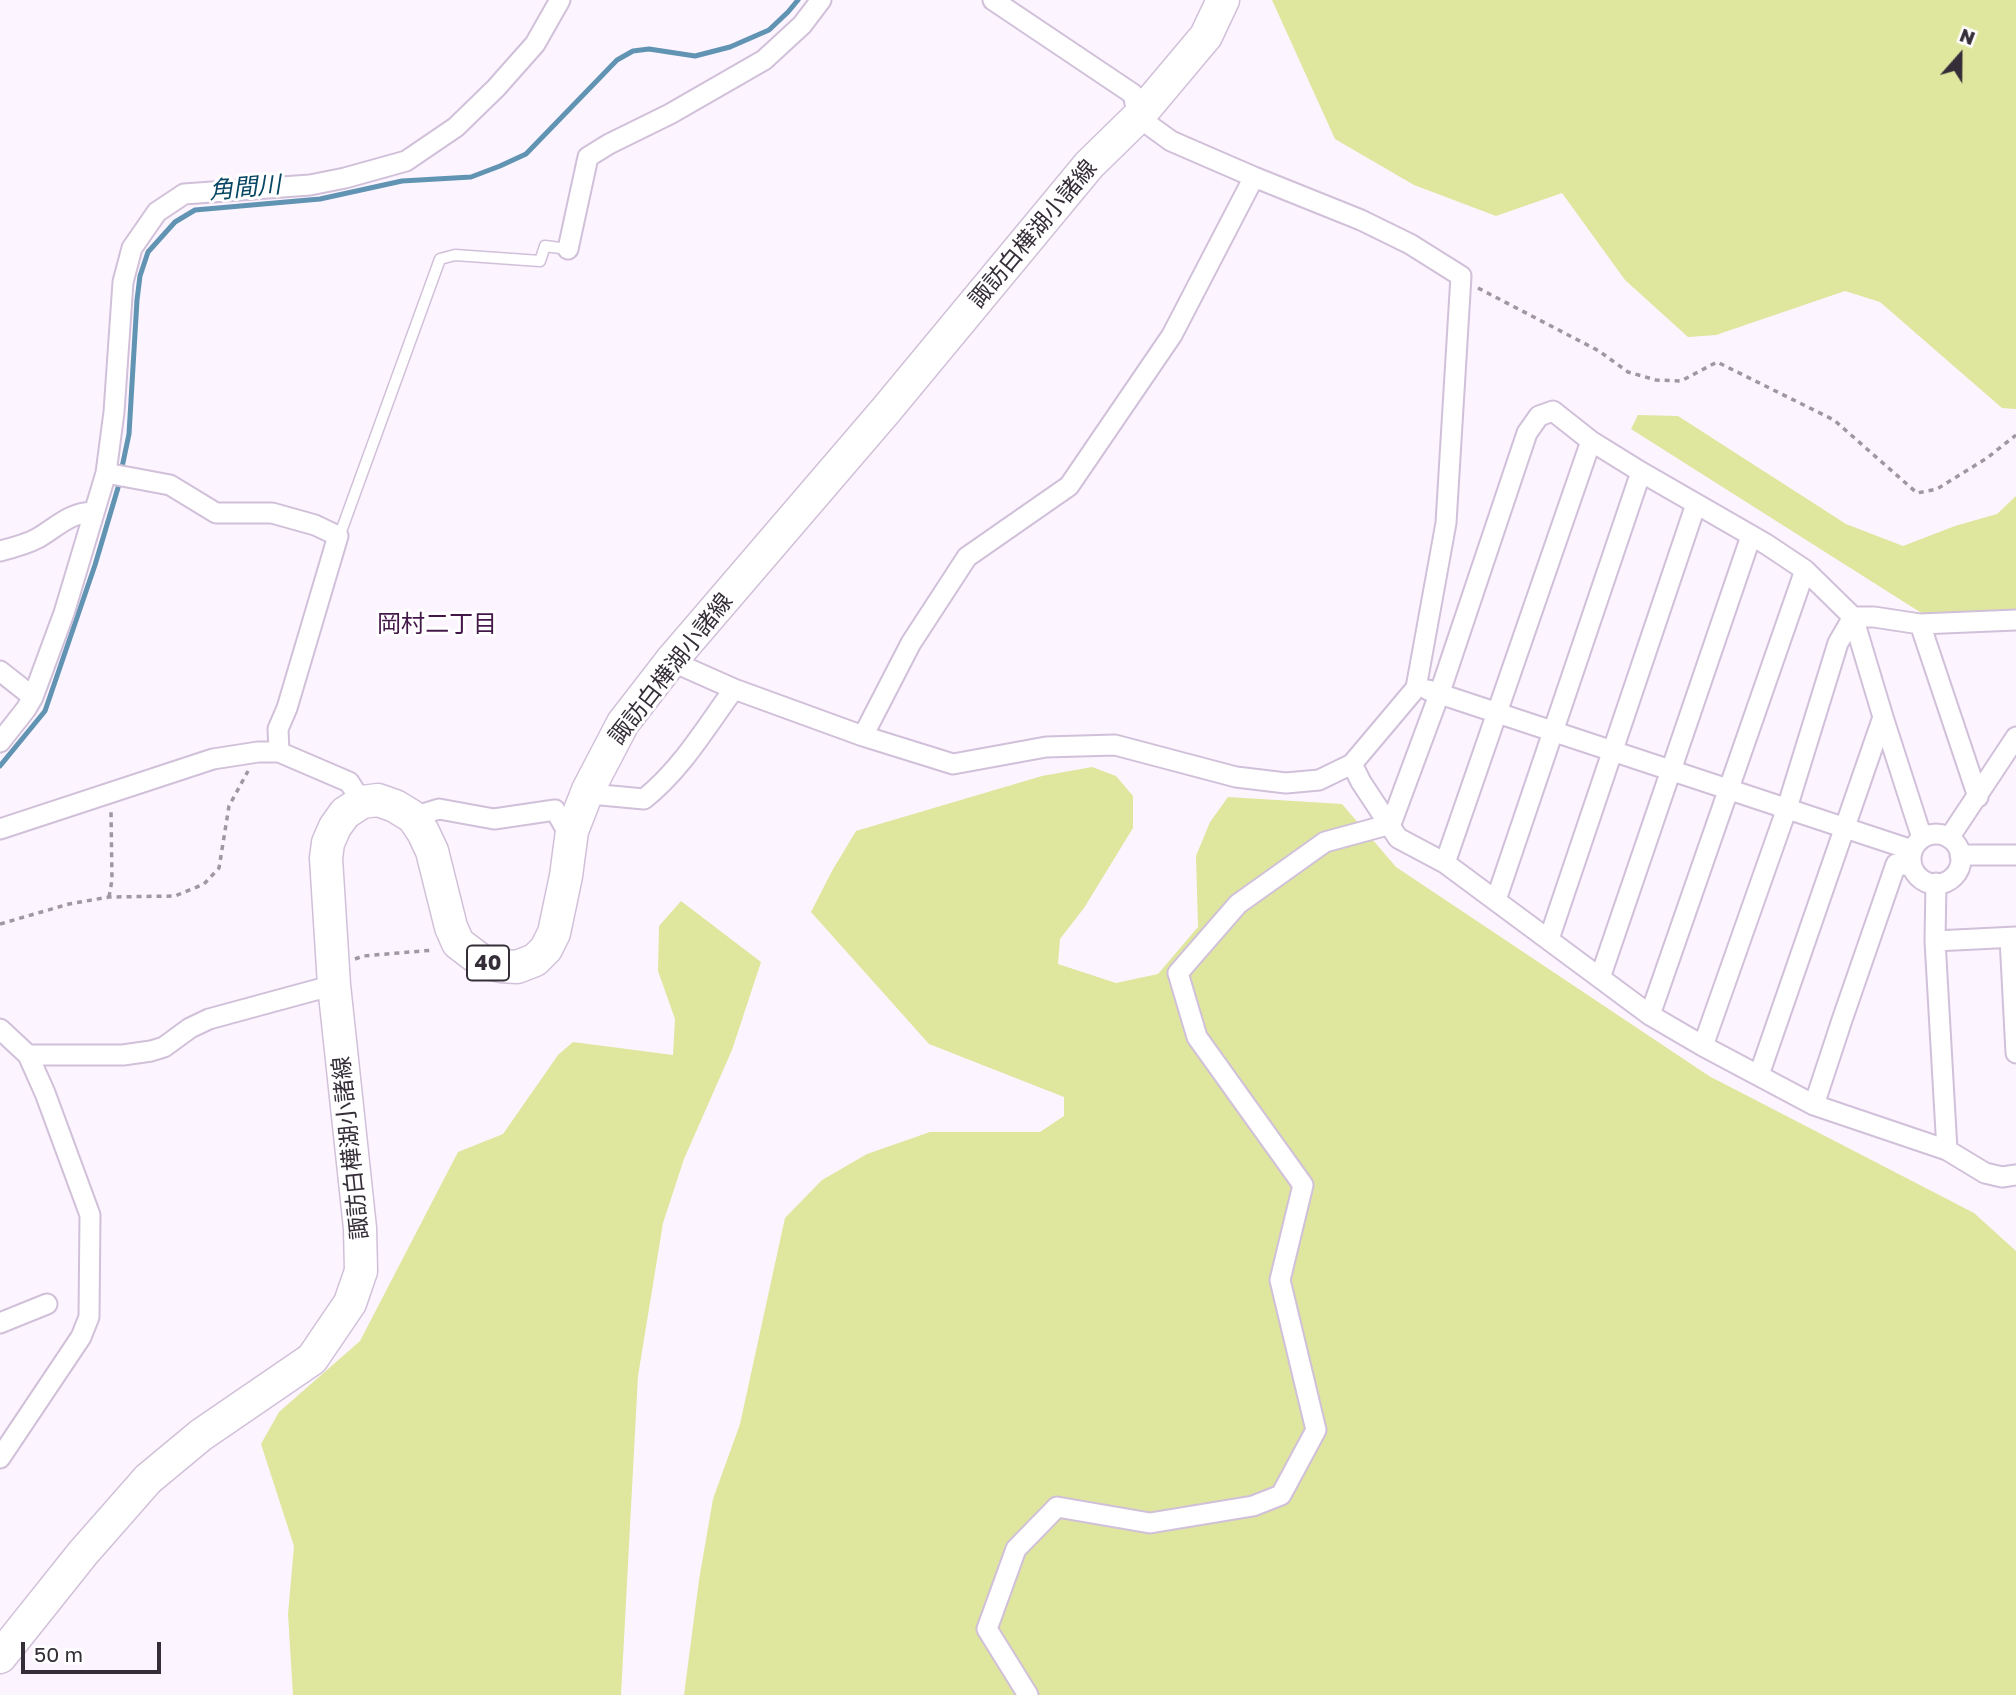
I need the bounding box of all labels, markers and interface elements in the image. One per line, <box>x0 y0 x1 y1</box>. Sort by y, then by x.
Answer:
north arrow <box>1925 21 1995 91</box>
text: N <box>1957 23 1979 49</box>
street label: 諏訪白樺湖小諸線 <box>963 155 1103 313</box>
water label: 角間川 <box>208 171 282 205</box>
street label: 諏訪白樺湖小諸線 <box>603 588 739 750</box>
district label: 岡村二丁目 <box>377 610 497 638</box>
road number: 40 <box>467 946 509 981</box>
street label: 諏訪白樺湖小諸線 <box>328 1055 374 1241</box>
scale bar <box>24 1628 164 1672</box>
text: 50 m <box>34 1641 83 1667</box>

